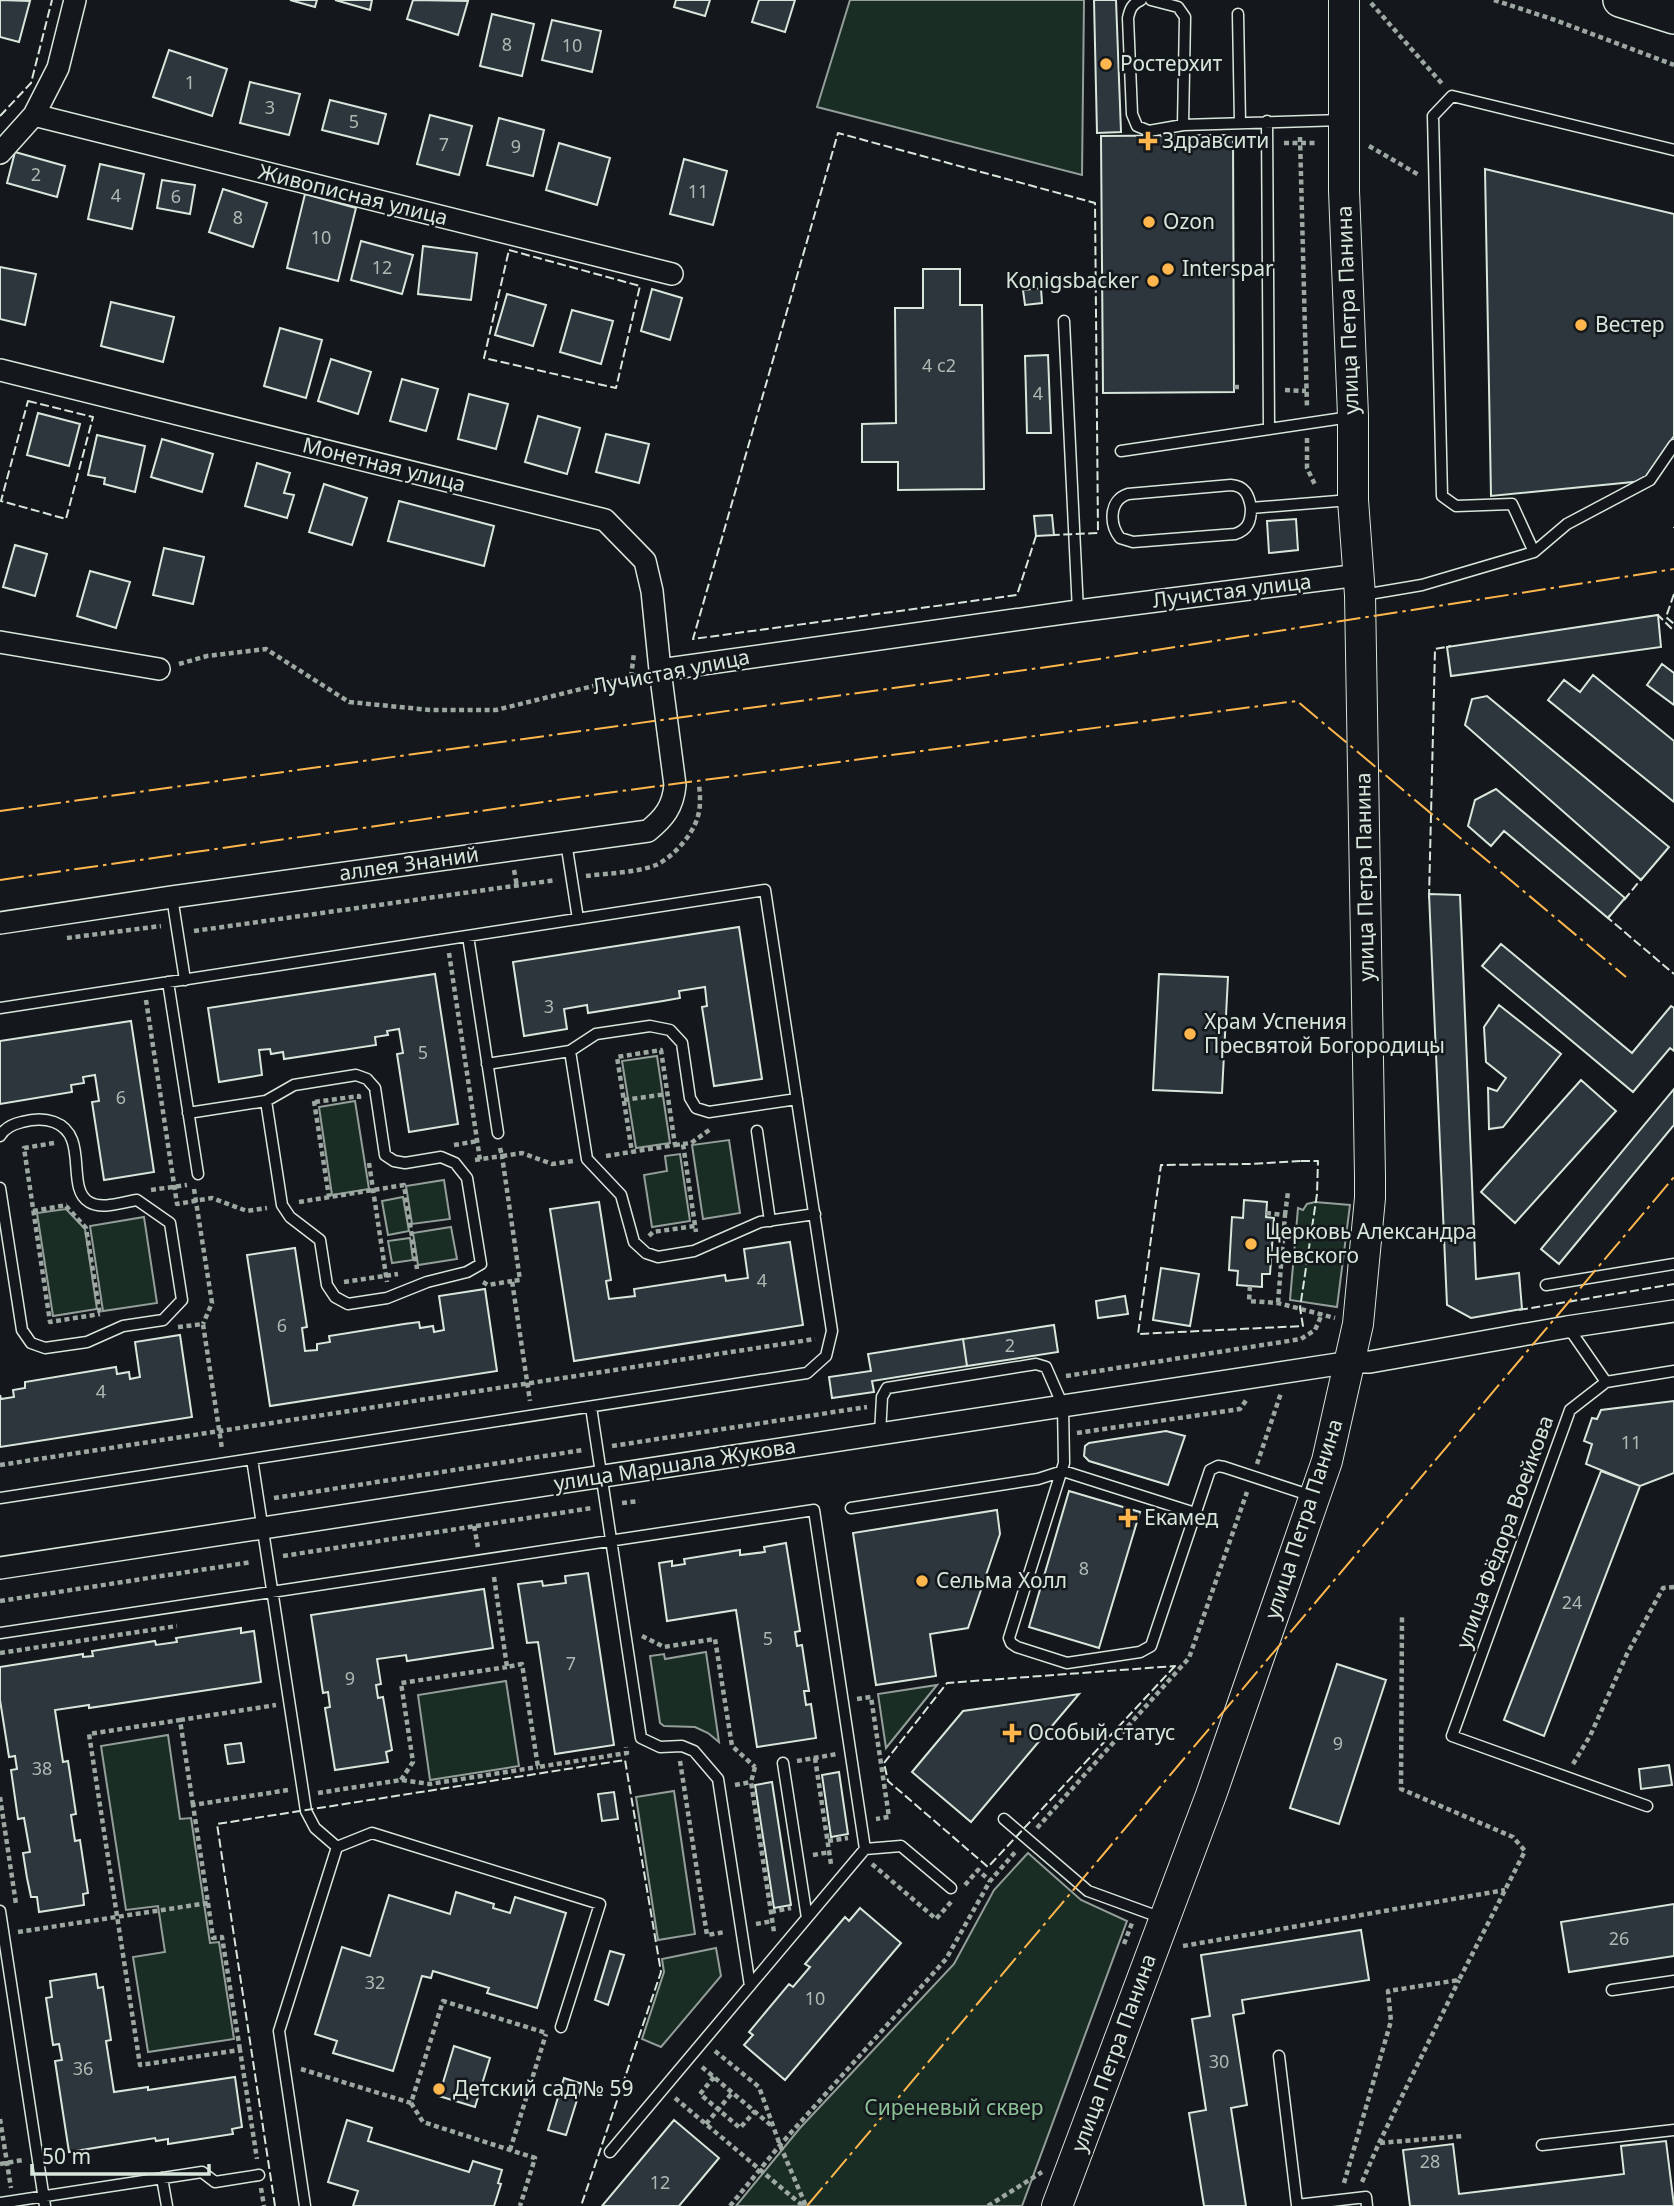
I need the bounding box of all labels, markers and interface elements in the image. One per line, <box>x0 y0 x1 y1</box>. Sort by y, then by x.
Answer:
house number: 8 <box>502 32 512 56</box>
house number: 10 <box>562 33 582 57</box>
place label: Ростерхит <box>1120 49 1223 77</box>
marker: Ростерхит <box>1098 56 1114 72</box>
house number: 1 <box>185 70 195 94</box>
house number: 3 <box>265 95 275 119</box>
house number: 5 <box>349 109 359 133</box>
place label: Здравсити <box>1162 126 1269 154</box>
house number: 7 <box>439 132 449 156</box>
marker: Здравсити <box>1140 133 1156 149</box>
house number: 9 <box>511 134 521 158</box>
street label: Живописная улица <box>256 157 451 231</box>
house number: 2 <box>31 162 41 186</box>
house number: 11 <box>688 179 708 203</box>
house number: 4 <box>111 183 121 207</box>
house number: 6 <box>171 184 181 208</box>
house number: 8 <box>233 205 243 229</box>
street label: улица Петра Панина <box>1329 205 1365 415</box>
place label: Ozon <box>1163 207 1215 235</box>
marker: Ozon <box>1141 214 1157 230</box>
house number: 10 <box>311 225 331 249</box>
place label: Interspar <box>1182 254 1274 282</box>
house number: 12 <box>372 255 392 279</box>
marker: Interspar <box>1160 261 1176 277</box>
place label: Konigsbacker <box>1005 266 1139 294</box>
marker: Konigsbacker <box>1145 273 1161 289</box>
place label: Вестер <box>1595 310 1664 338</box>
marker: Вестер <box>1573 317 1589 333</box>
house number: 4 с2 <box>922 353 956 377</box>
house number: 4 <box>1033 381 1043 405</box>
street label: Монетная улица <box>300 430 469 498</box>
street label: Лучистая улица <box>1151 566 1313 614</box>
street label: Лучистая улица <box>590 642 752 700</box>
street label: улица Петра Панина <box>1348 772 1380 982</box>
street label: аллея Знаний <box>337 839 481 887</box>
house number: 3 <box>544 994 554 1018</box>
place label: Храм Успения Пресвятой Богородицы <box>1204 1007 1445 1059</box>
marker: Храм Успения Пресвятой Богородицы <box>1182 1026 1198 1042</box>
house number: 5 <box>418 1040 428 1064</box>
house number: 6 <box>116 1085 126 1109</box>
place label: Церковь Александра Невского <box>1265 1217 1477 1269</box>
marker: Церковь Александра Невского <box>1243 1236 1259 1252</box>
house number: 4 <box>757 1268 767 1292</box>
house number: 6 <box>277 1313 287 1337</box>
house number: 2 <box>1005 1333 1015 1357</box>
house number: 4 <box>96 1379 106 1403</box>
street label: улица Фёдора Воейкова <box>1449 1411 1559 1652</box>
street label: улица Петра Панина <box>1257 1415 1349 1622</box>
house number: 11 <box>1621 1430 1641 1454</box>
street label: улица Маршала Жукова <box>552 1431 798 1497</box>
place label: Екамед <box>1144 1503 1219 1531</box>
marker: Екамед <box>1118 1508 1138 1528</box>
house number: 8 <box>1079 1556 1089 1580</box>
place label: Сельма Холл <box>936 1566 1067 1594</box>
marker: Сельма Холл <box>914 1573 930 1589</box>
house number: 24 <box>1562 1590 1582 1614</box>
house number: 5 <box>763 1626 773 1650</box>
house number: 7 <box>566 1651 576 1675</box>
house number: 9 <box>345 1666 355 1690</box>
place label: Особый статус <box>1028 1718 1175 1746</box>
marker: Особый статус <box>1002 1723 1022 1743</box>
house number: 9 <box>1333 1731 1343 1755</box>
house number: 38 <box>32 1756 52 1780</box>
house number: 26 <box>1609 1926 1629 1950</box>
street label: улица Петра Панина <box>1064 1950 1162 2156</box>
house number: 32 <box>365 1970 385 1994</box>
house number: 10 <box>805 1986 825 2010</box>
house number: 30 <box>1209 2049 1229 2073</box>
house number: 36 <box>73 2056 93 2080</box>
place label: Детский сад № 59 <box>453 2074 633 2102</box>
marker: Детский сад № 59 <box>431 2081 447 2097</box>
park label: Сиреневый сквер <box>864 2093 1044 2121</box>
scale bar <box>32 2132 208 2176</box>
text: 50 m <box>42 2142 91 2170</box>
house number: 28 <box>1420 2149 1440 2173</box>
house number: 12 <box>650 2170 670 2194</box>

